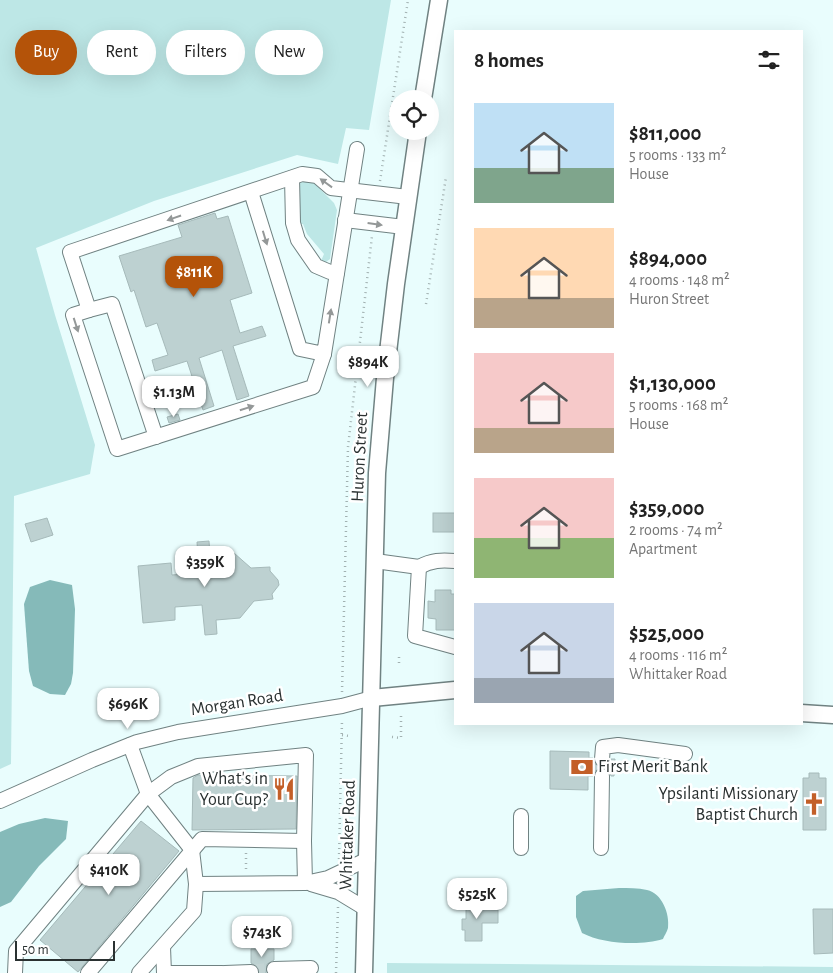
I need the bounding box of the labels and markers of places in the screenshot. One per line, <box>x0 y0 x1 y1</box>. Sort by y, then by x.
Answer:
pin: $811K <box>159 256 229 298</box>
pin: $894K <box>333 346 403 388</box>
pin: $1.13M <box>133 376 215 418</box>
pin: $359K <box>170 546 240 588</box>
pin: $696K <box>93 688 163 730</box>
bank icon: First Merit Bank <box>569 754 595 780</box>
place label: First Merit Bank <box>598 758 708 776</box>
place label: What's in Your Cup? <box>200 770 269 809</box>
restaurant icon: What's in Your Cup? <box>271 776 297 802</box>
place label: Ypsilanti Missionary Baptist Church <box>659 785 798 824</box>
church icon: Ypsilanti Missionary Baptist Church <box>801 791 827 817</box>
pin: $410K <box>74 854 144 896</box>
pin: $525K <box>442 878 512 920</box>
pin: $743K <box>227 916 297 958</box>

